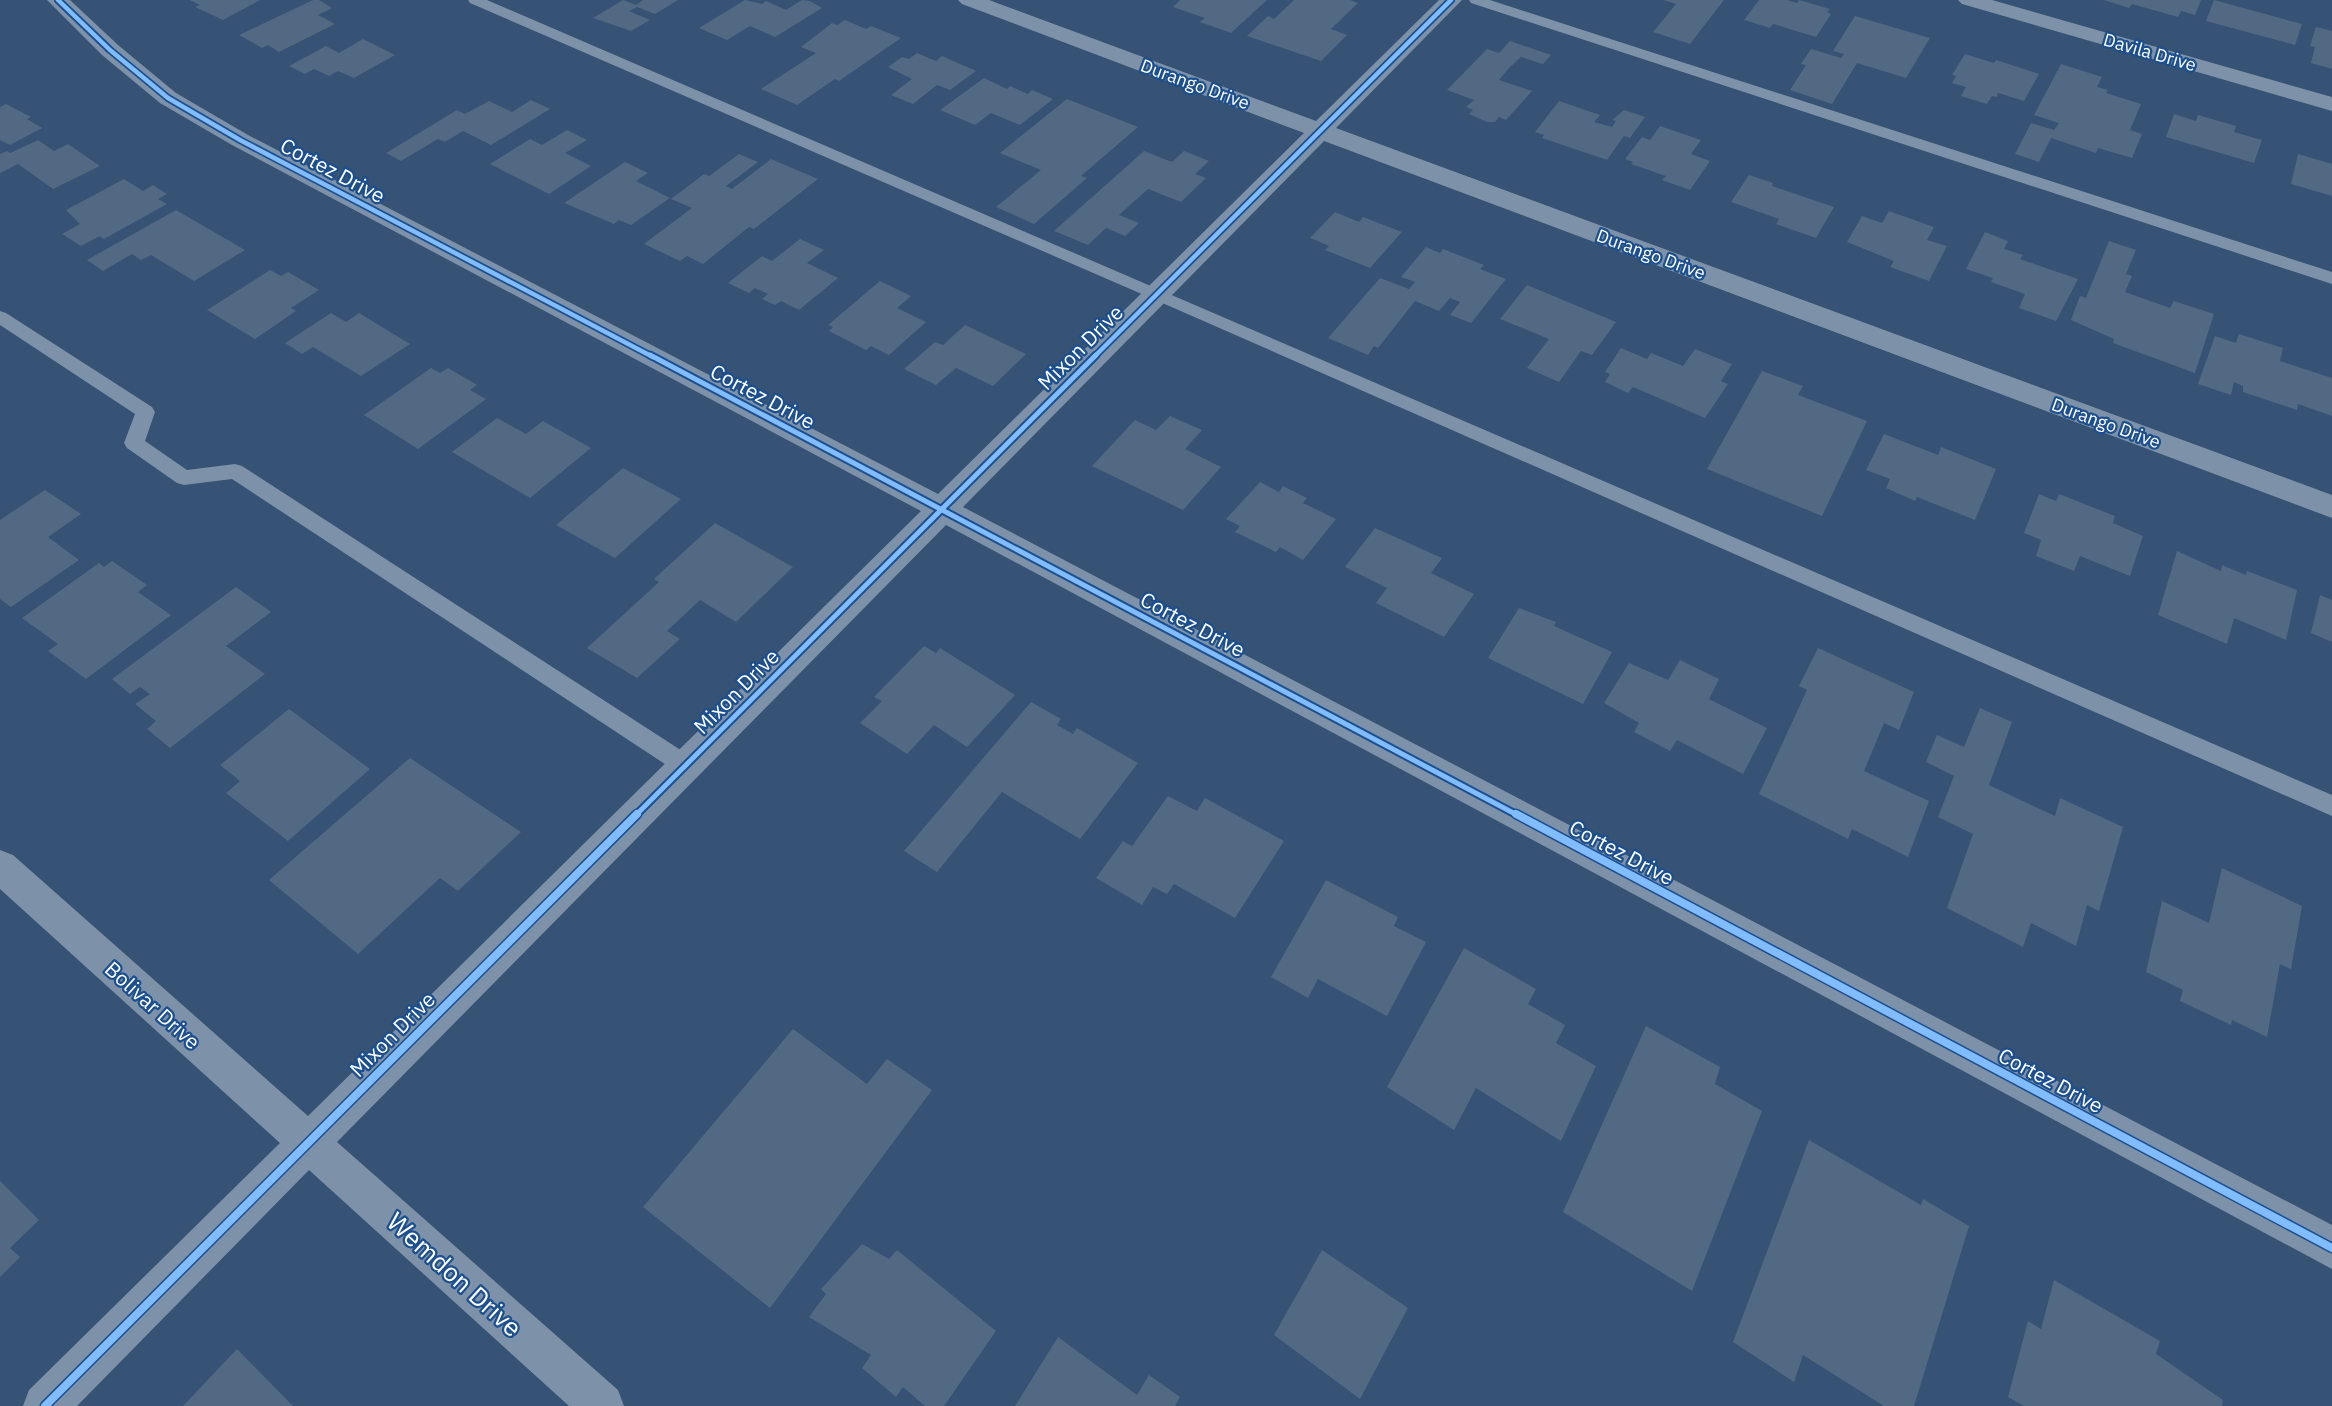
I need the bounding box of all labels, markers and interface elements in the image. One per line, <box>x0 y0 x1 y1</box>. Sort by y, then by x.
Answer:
street label: Davila Drive <box>2101 28 2199 76</box>
street label: Durango Drive <box>1137 54 1253 114</box>
street label: Cortez Drive <box>276 131 390 209</box>
street label: Durango Drive <box>1593 224 1709 284</box>
street label: Mixon Drive <box>1031 298 1129 396</box>
street label: Cortez Drive <box>706 357 820 435</box>
street label: Durango Drive <box>2048 393 2164 453</box>
street label: Cortez Drive <box>1136 585 1250 663</box>
street label: Mixon Drive <box>687 642 785 740</box>
street label: Cortez Drive <box>1565 813 1679 891</box>
street label: Bolivar Drive <box>99 955 207 1055</box>
street label: Mixon Drive <box>343 985 441 1083</box>
street label: Cortez Drive <box>1994 1041 2108 1119</box>
street label: Wemdon Drive <box>380 1204 530 1344</box>

